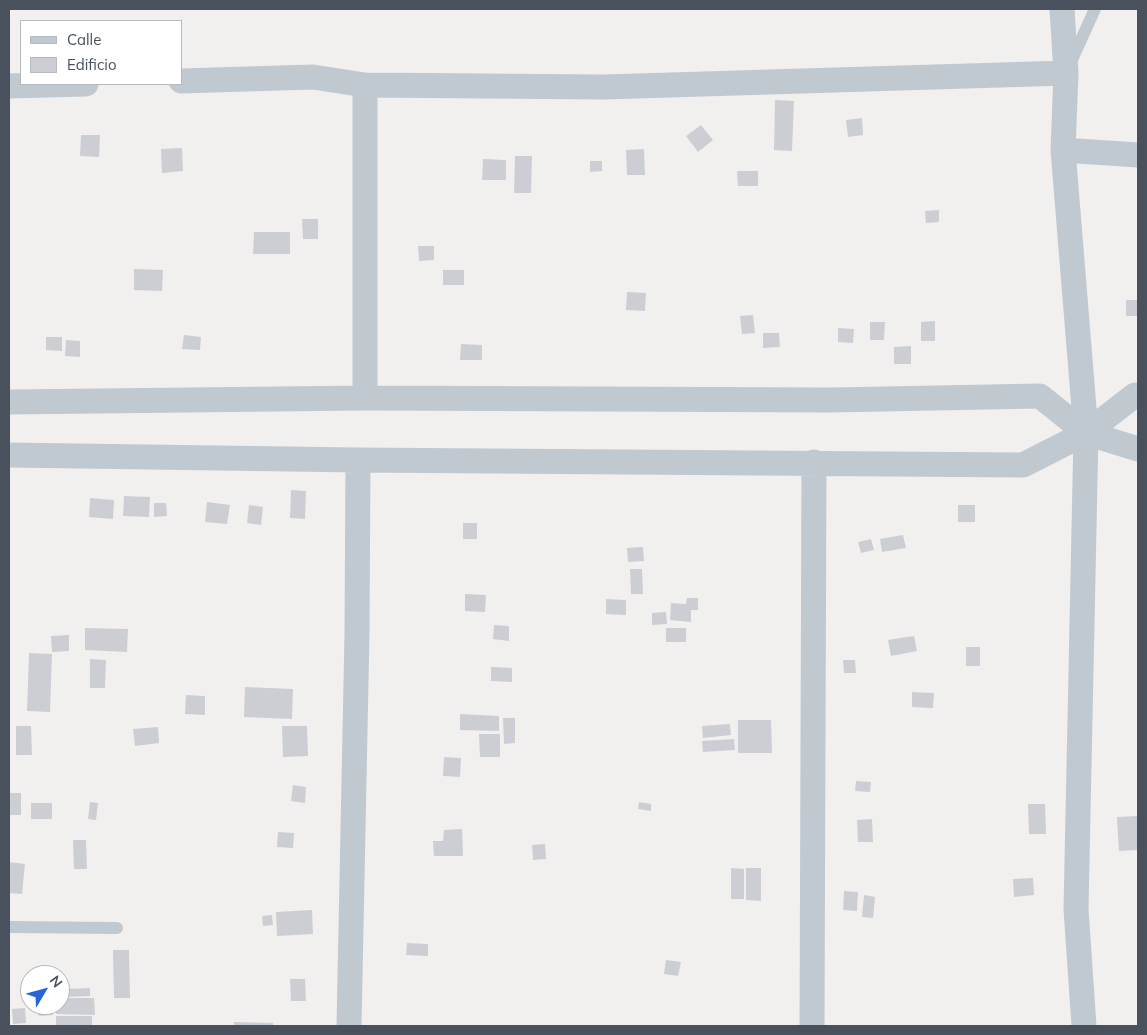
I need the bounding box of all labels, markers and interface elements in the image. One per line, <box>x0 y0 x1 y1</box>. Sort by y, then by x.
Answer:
legend <box>20 20 182 85</box>
text: Calle <box>67 30 101 49</box>
text: Edificio <box>67 55 117 74</box>
north arrow <box>20 965 70 1015</box>
text: N <box>46 972 67 991</box>

